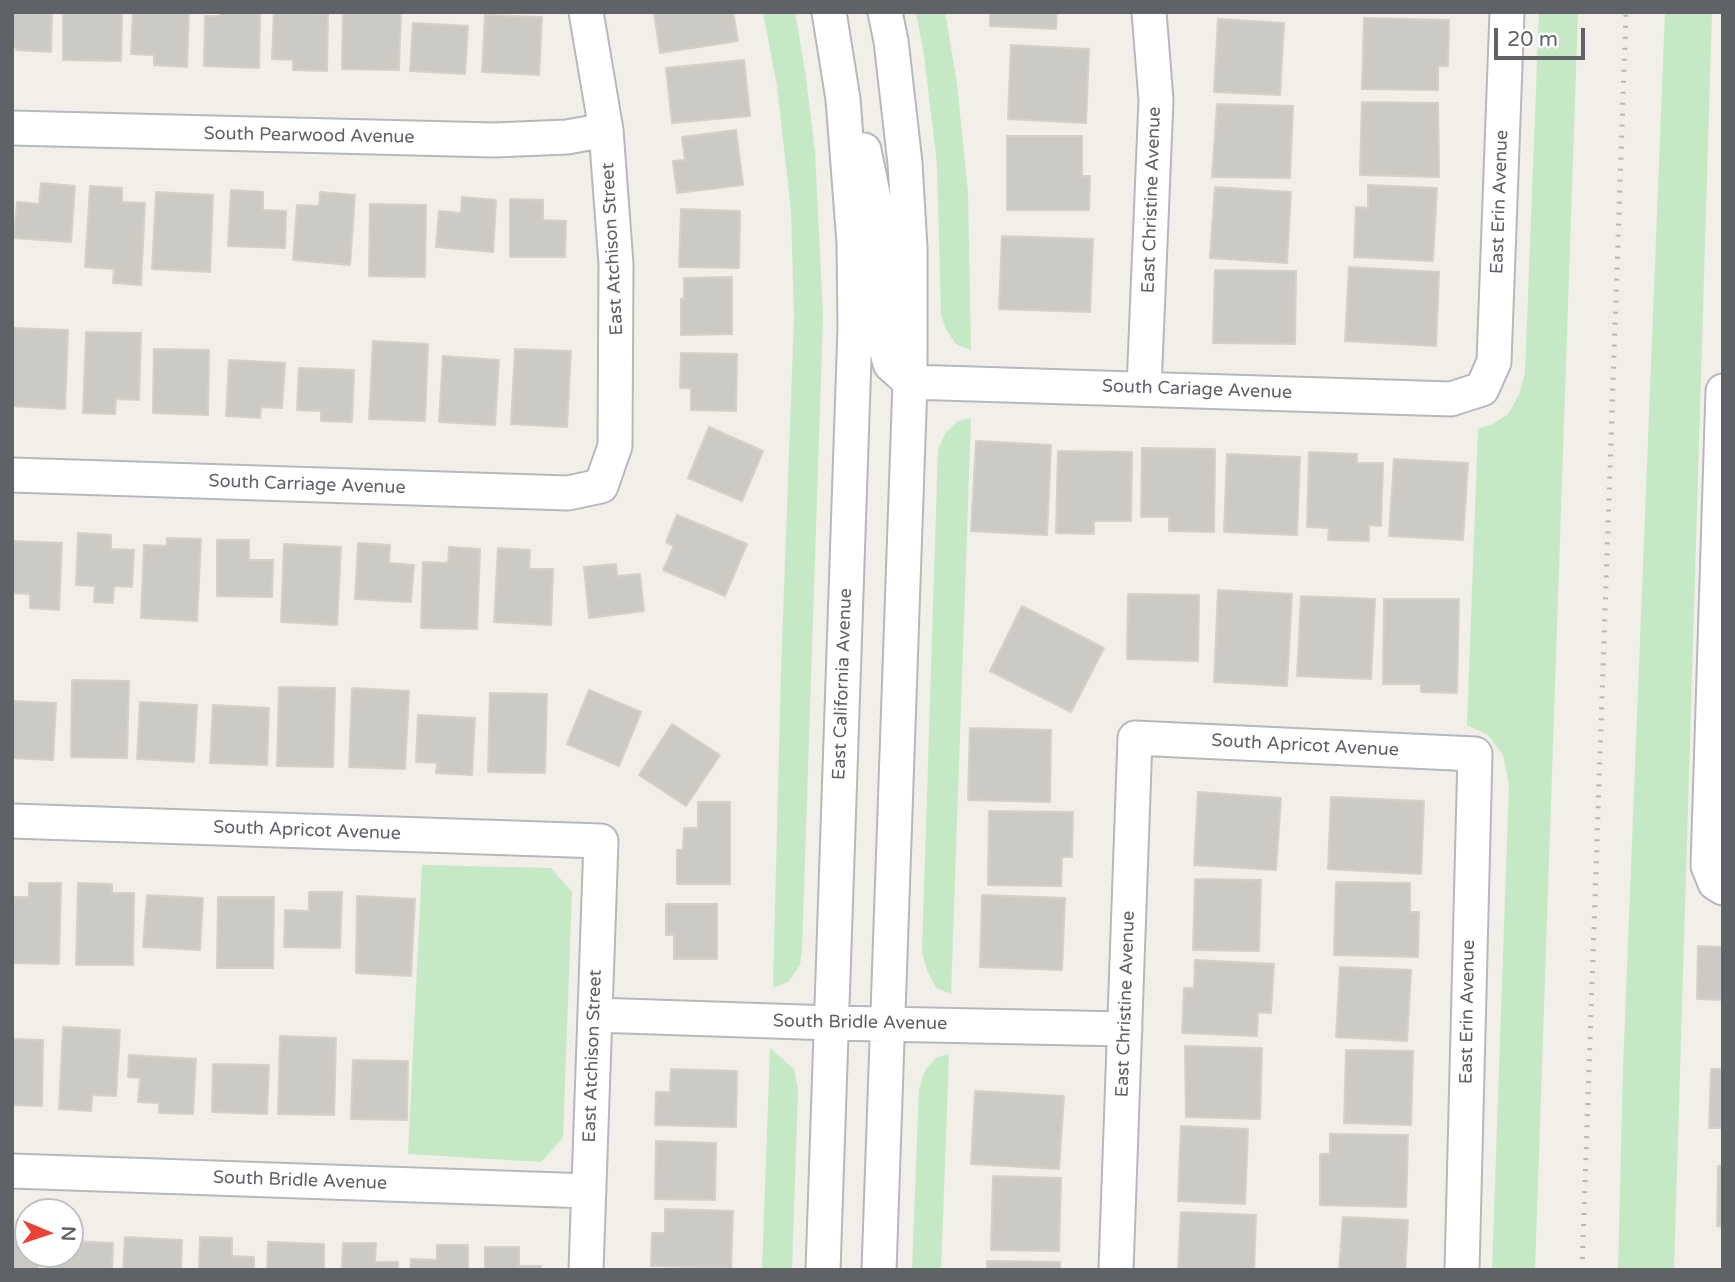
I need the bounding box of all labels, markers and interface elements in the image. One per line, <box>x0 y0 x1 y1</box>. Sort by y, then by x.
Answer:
scale bar <box>1497 14 1588 58</box>
text: 20 m <box>1507 27 1558 52</box>
street label: East Christine Avenue <box>1138 106 1166 294</box>
street label: South Pearwood Avenue <box>203 123 415 149</box>
street label: East Erin Avenue <box>1487 129 1513 275</box>
street label: East Atchison Street <box>598 162 628 336</box>
street label: South Cariage Avenue <box>1102 376 1292 404</box>
street label: South Carriage Avenue <box>208 471 406 499</box>
street label: East California Avenue <box>829 588 857 780</box>
street label: South Apricot Avenue <box>1211 730 1399 762</box>
street label: South Apricot Avenue <box>213 817 401 845</box>
street label: East Christine Avenue <box>1112 910 1140 1098</box>
street label: East Erin Avenue <box>1456 940 1480 1084</box>
street label: East Atchison Street <box>579 969 607 1143</box>
street label: South Bridle Avenue <box>773 1011 947 1035</box>
street label: South Bridle Avenue <box>212 1167 388 1195</box>
north arrow <box>14 1198 84 1268</box>
text: N <box>57 1226 79 1242</box>

